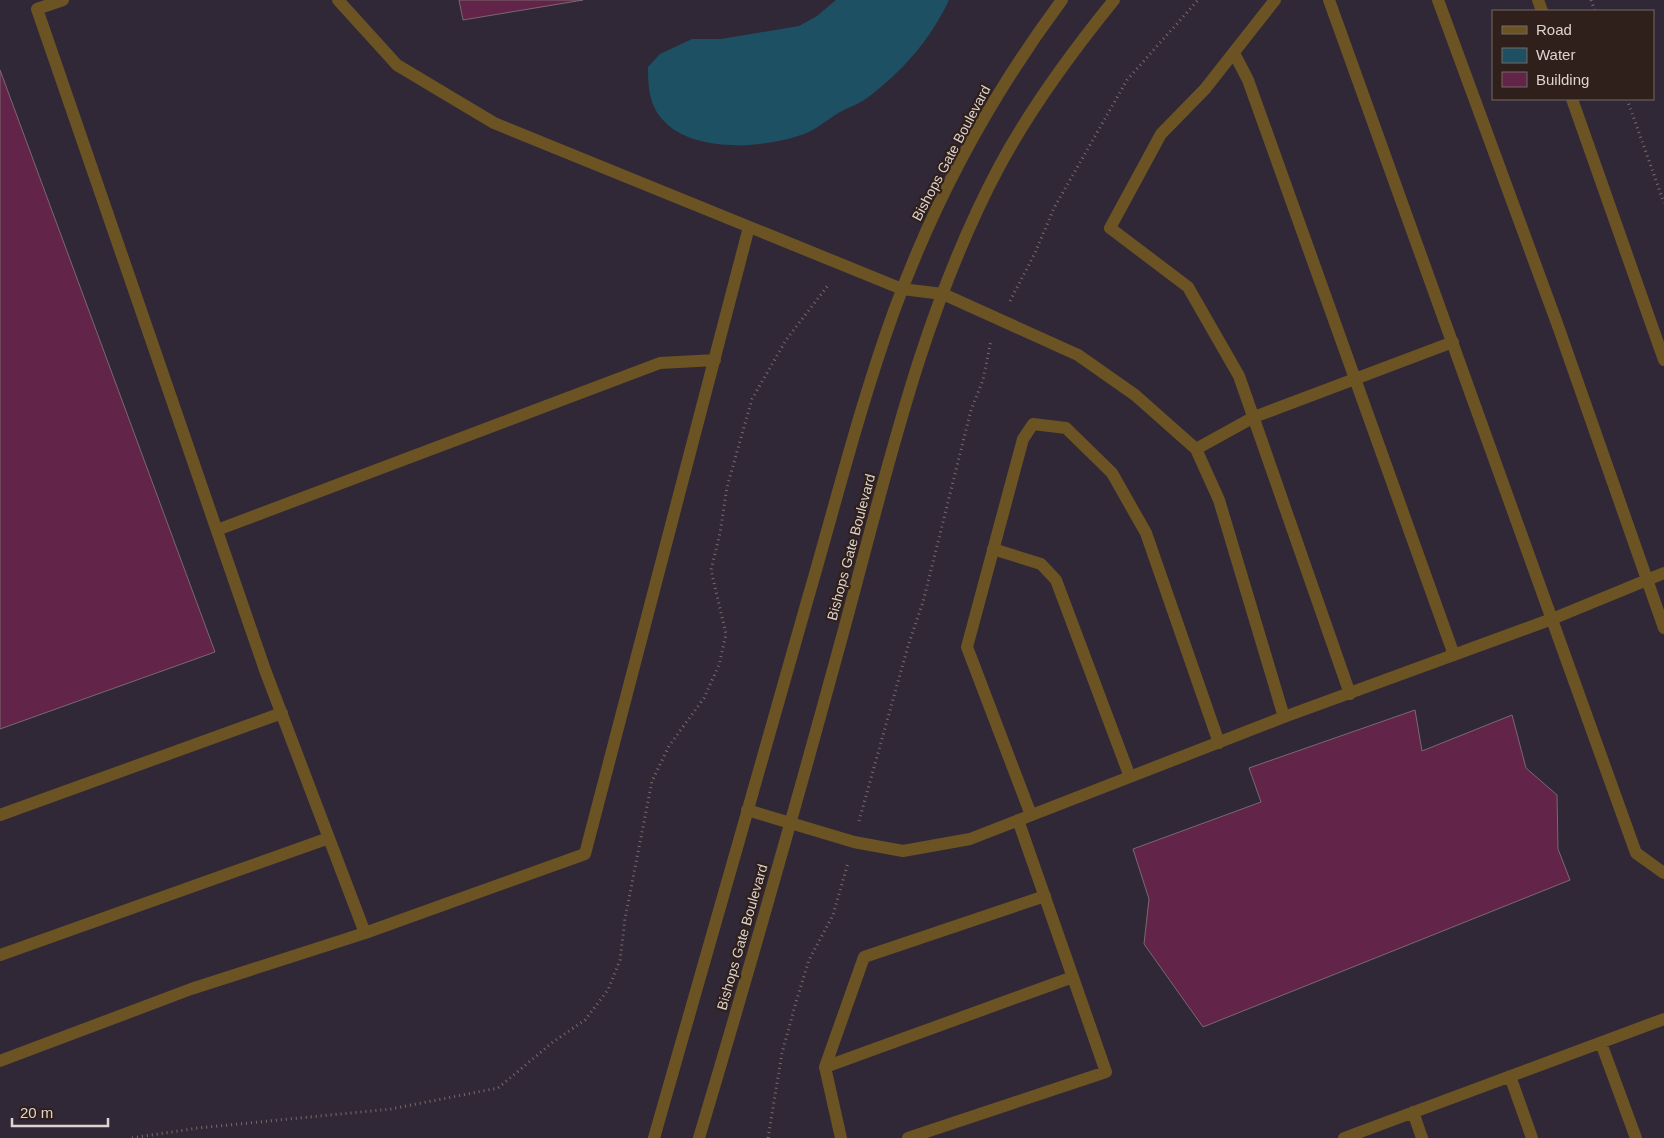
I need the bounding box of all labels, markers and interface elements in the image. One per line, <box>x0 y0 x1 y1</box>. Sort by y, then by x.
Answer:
legend <box>1492 10 1654 100</box>
text: Road <box>1536 21 1572 38</box>
text: Water <box>1536 46 1575 63</box>
text: Building <box>1536 71 1589 88</box>
street label: Bishops Gate Boulevard <box>908 83 994 223</box>
street label: Bishops Gate Boulevard <box>824 472 878 622</box>
street label: Bishops Gate Boulevard <box>714 862 770 1012</box>
scale bar <box>12 1096 109 1128</box>
text: 20 m <box>20 1104 53 1121</box>

